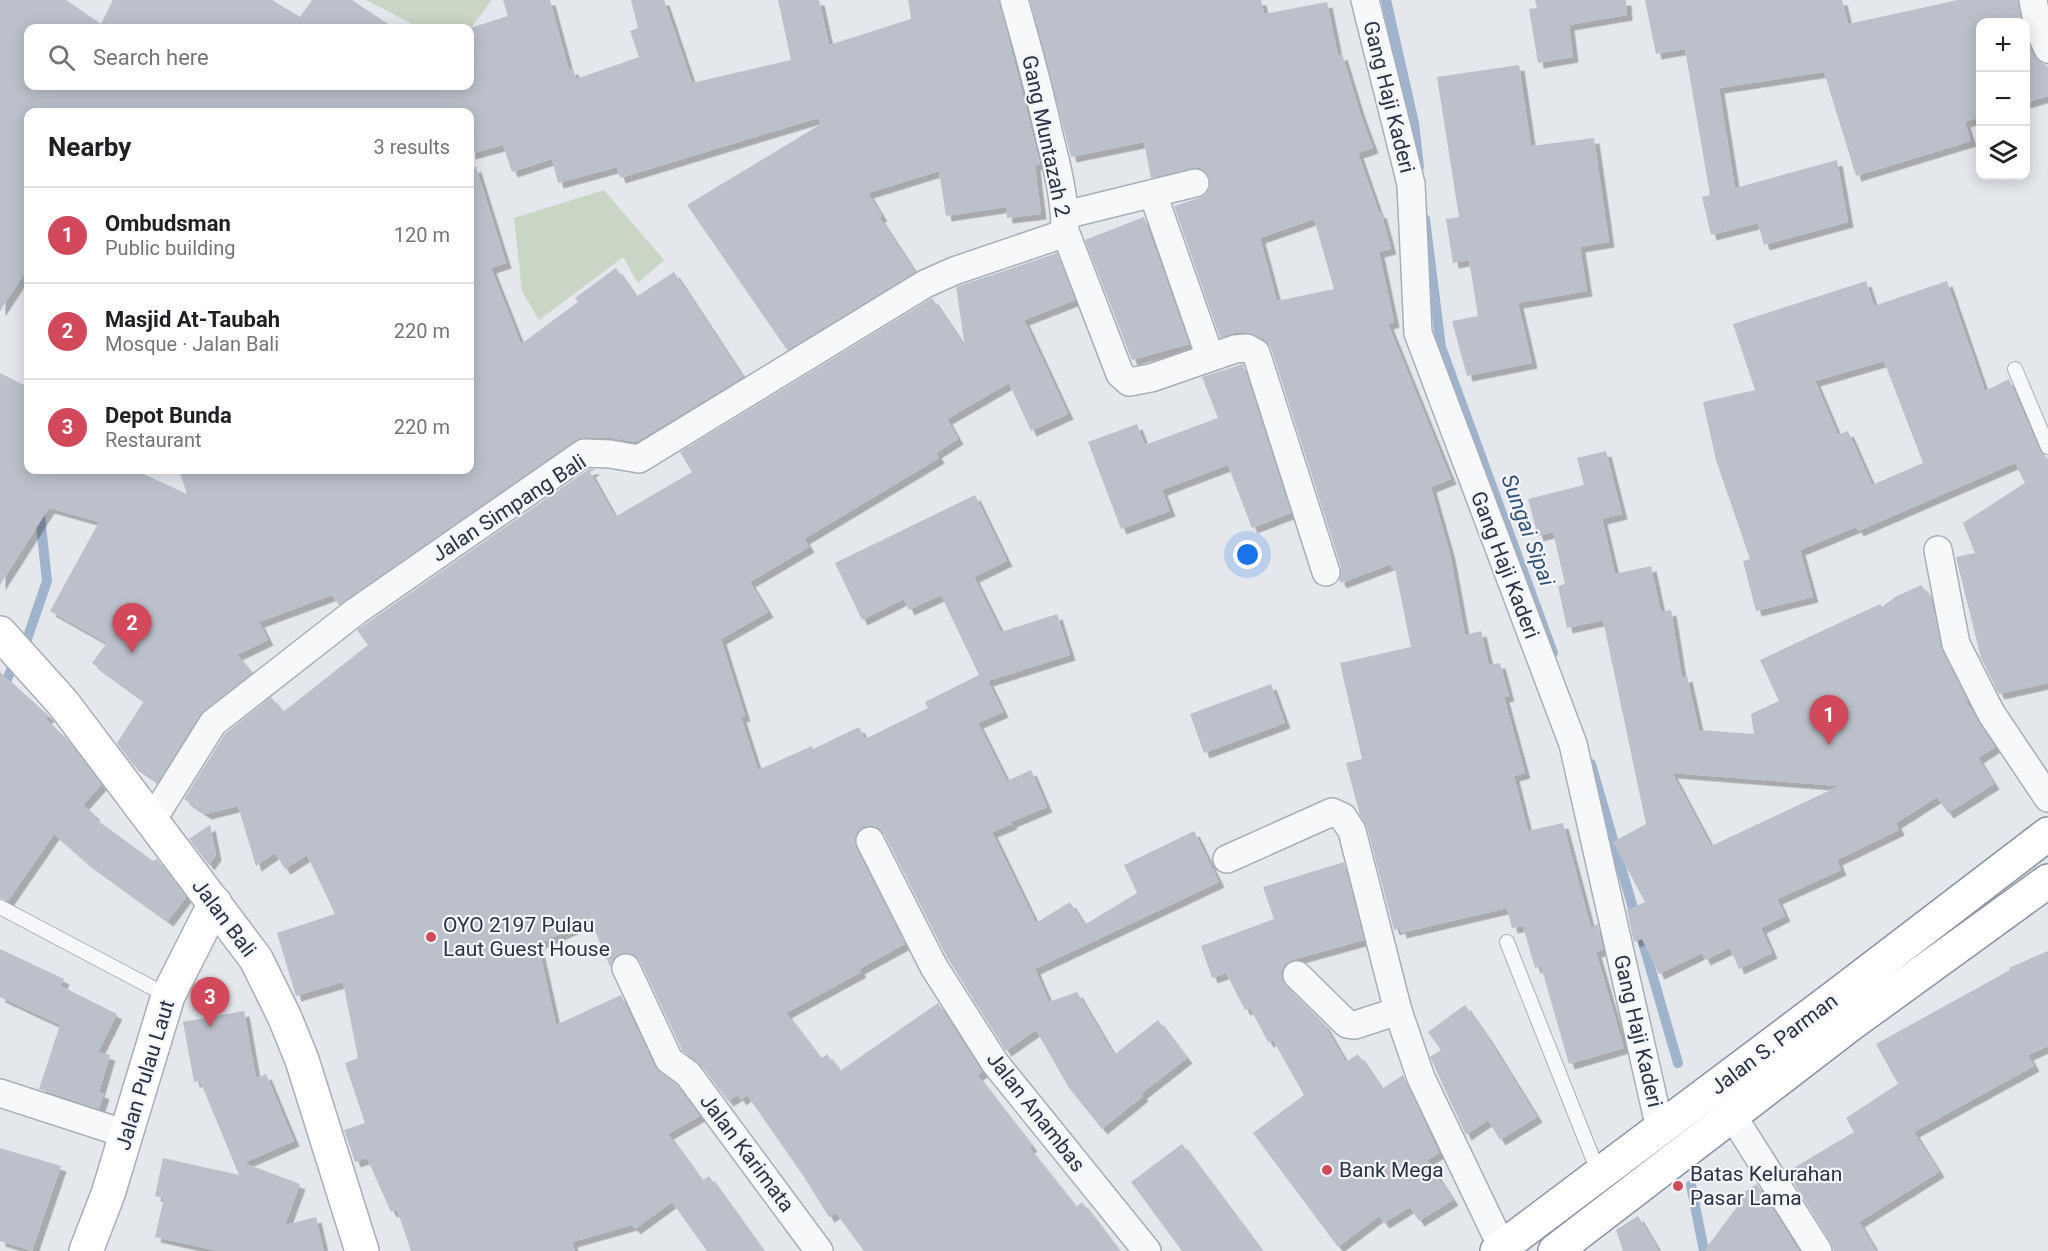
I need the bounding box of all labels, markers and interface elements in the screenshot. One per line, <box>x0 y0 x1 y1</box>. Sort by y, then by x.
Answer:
street label: Gang Haji Kaderi <box>1359 18 1419 176</box>
map controls <box>1976 18 2030 180</box>
button: + <box>1976 18 2030 72</box>
search box <box>24 24 474 90</box>
icon: search <box>45 41 78 74</box>
text: Search here <box>93 45 209 70</box>
street label: Gang Muntazah 2 <box>1017 53 1075 219</box>
button: − <box>1976 72 2030 126</box>
button: layers <box>1976 126 2030 180</box>
text: Nearby <box>48 132 131 162</box>
text: 3 results <box>374 135 450 159</box>
text: Ombudsman <box>105 211 231 236</box>
text: 1 <box>62 223 73 247</box>
text: 120 m <box>394 223 450 247</box>
text: Public building <box>105 236 235 260</box>
text: Masjid At-Taubah <box>105 307 280 332</box>
text: 2 <box>62 319 73 343</box>
text: 220 m <box>394 319 450 343</box>
text: Mosque · Jalan Bali <box>105 332 279 356</box>
text: Depot Bunda <box>105 403 232 428</box>
text: 3 <box>62 415 73 439</box>
text: 220 m <box>394 415 450 439</box>
text: Restaurant <box>105 428 202 452</box>
street label: Jalan Simpang Bali <box>427 449 591 567</box>
water label: Sungai Sipai <box>1496 471 1560 590</box>
street label: Gang Haji Kaderi <box>1466 488 1544 642</box>
your location <box>1233 540 1262 569</box>
pin: 2 <box>112 604 152 653</box>
pin: 1 <box>1810 696 1848 745</box>
street label: Jalan Bali <box>187 874 261 962</box>
place label: OYO 2197 Pulau Laut Guest House <box>443 913 610 961</box>
marker: OYO 2197 Pulau Laut Guest House <box>424 930 438 944</box>
street label: Gang Haji Kaderi <box>1609 952 1667 1110</box>
pin: 3 <box>190 978 230 1027</box>
street label: Jalan S. Parman <box>1706 988 1842 1100</box>
street label: Jalan Pulau Laut <box>111 997 179 1153</box>
street label: Jalan Anambas <box>982 1047 1090 1177</box>
street label: Jalan Karimata <box>695 1089 799 1217</box>
place label: Bank Mega <box>1339 1158 1444 1182</box>
place label: Batas Kelurahan Pasar Lama <box>1690 1162 1842 1210</box>
marker: Bank Mega <box>1320 1163 1334 1177</box>
marker: Batas Kelurahan Pasar Lama <box>1671 1179 1685 1193</box>

